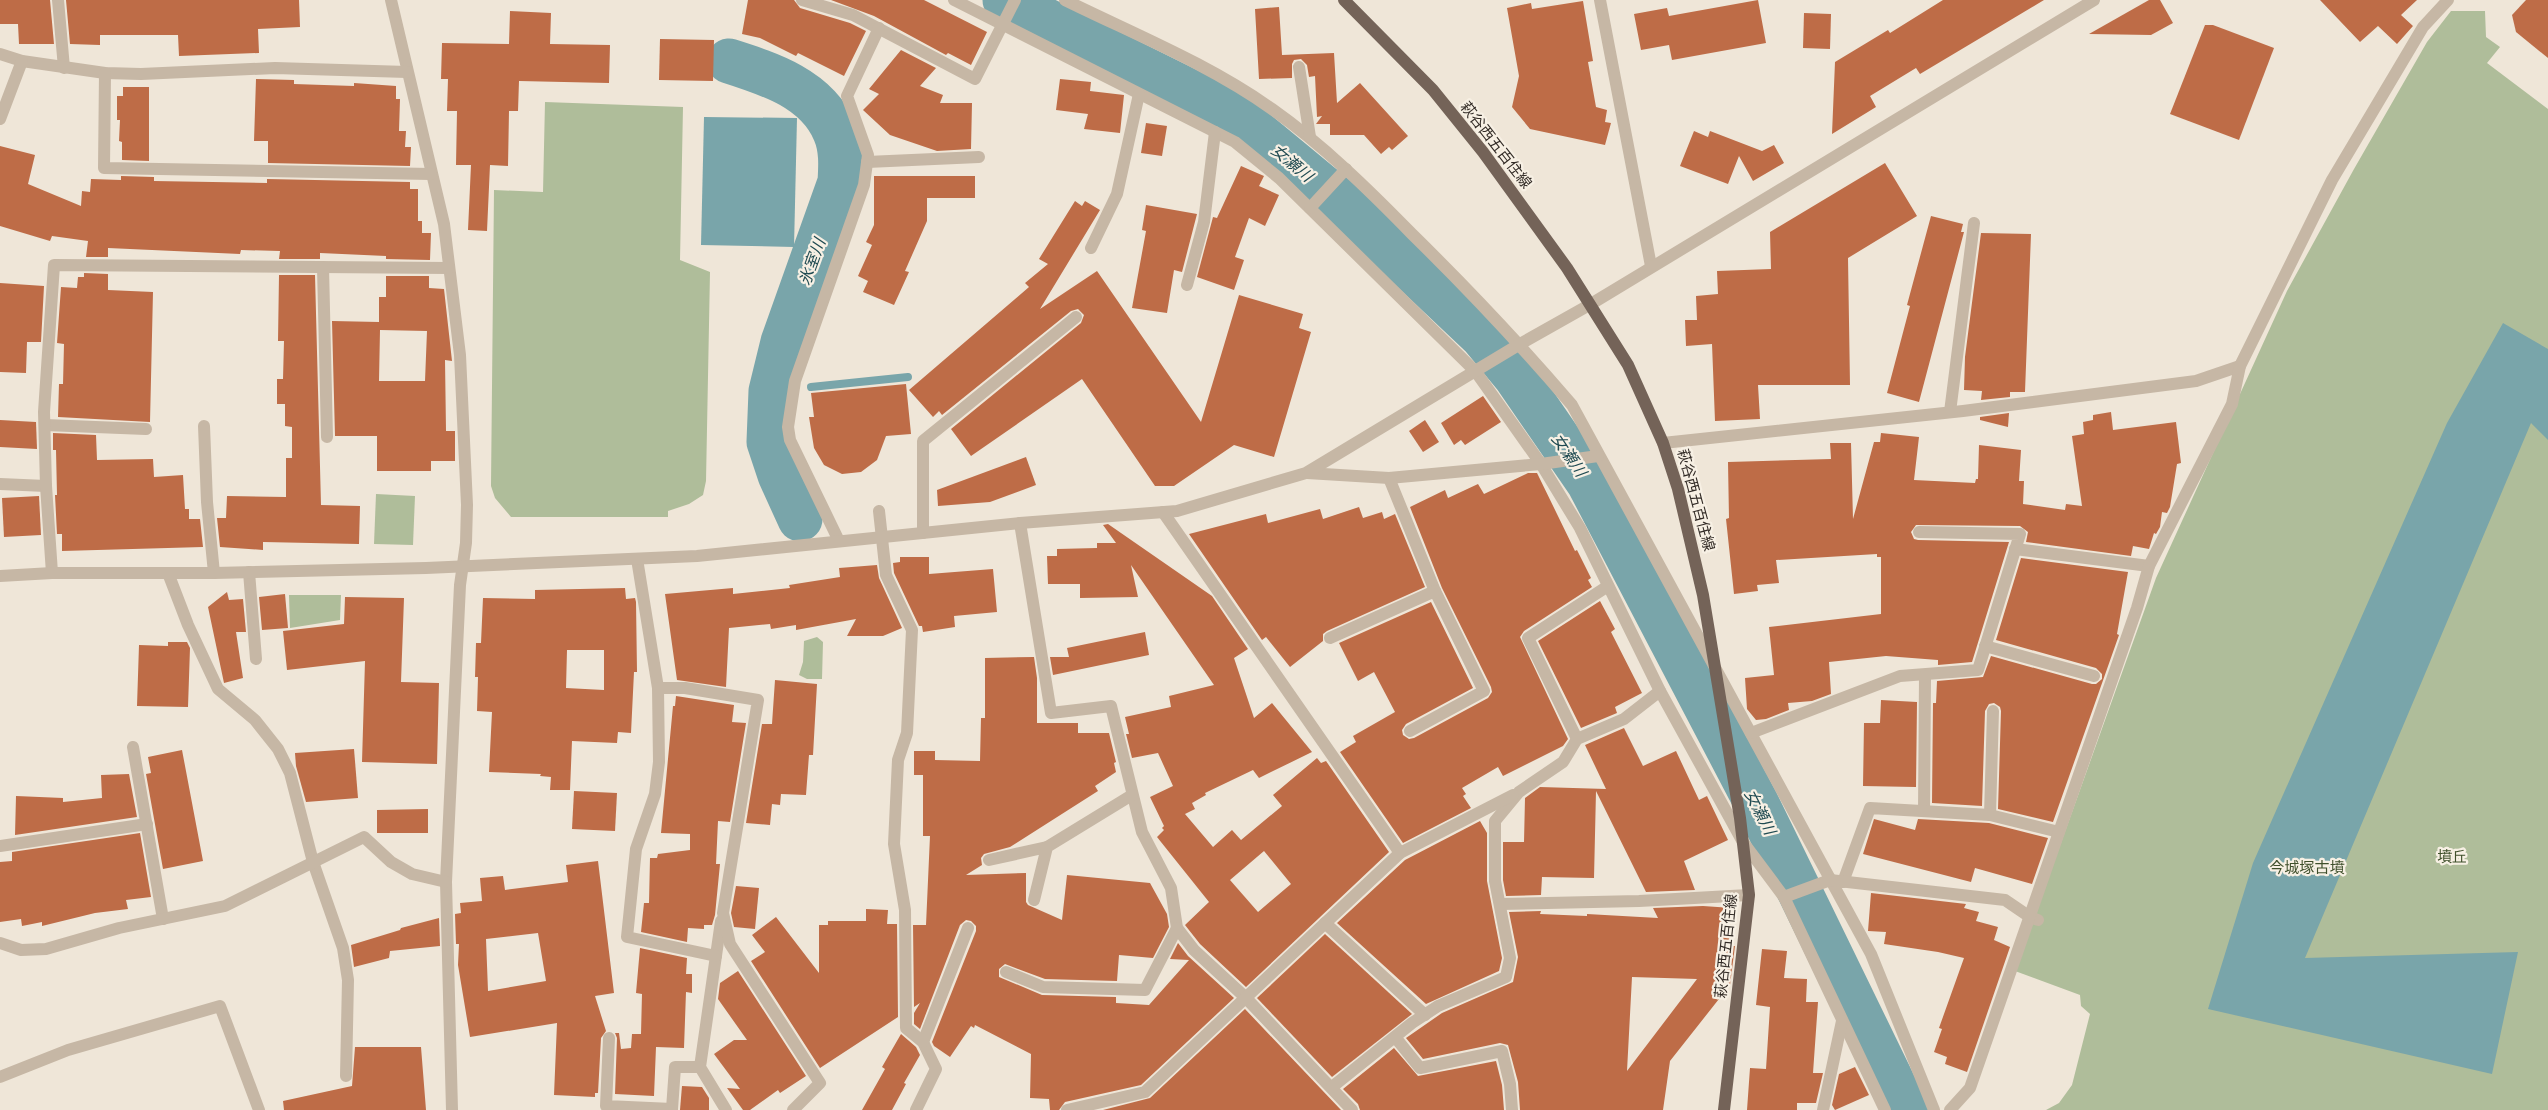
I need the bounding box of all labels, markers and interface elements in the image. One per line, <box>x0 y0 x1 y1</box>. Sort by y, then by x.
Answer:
street label: 萩谷西五百住線 <box>1457 98 1535 192</box>
water label: 女瀬川 <box>1268 140 1318 187</box>
water label: 氷室川 <box>795 234 830 288</box>
water label: 女瀬川 <box>1548 430 1591 482</box>
street label: 萩谷西五百住線 <box>1674 447 1718 553</box>
water label: 女瀬川 <box>1741 786 1780 839</box>
park label: 墳丘 <box>2437 848 2467 866</box>
park label: 今城塚古墳 <box>2269 859 2345 877</box>
street label: 萩谷西五百住線 <box>1712 893 1740 999</box>

